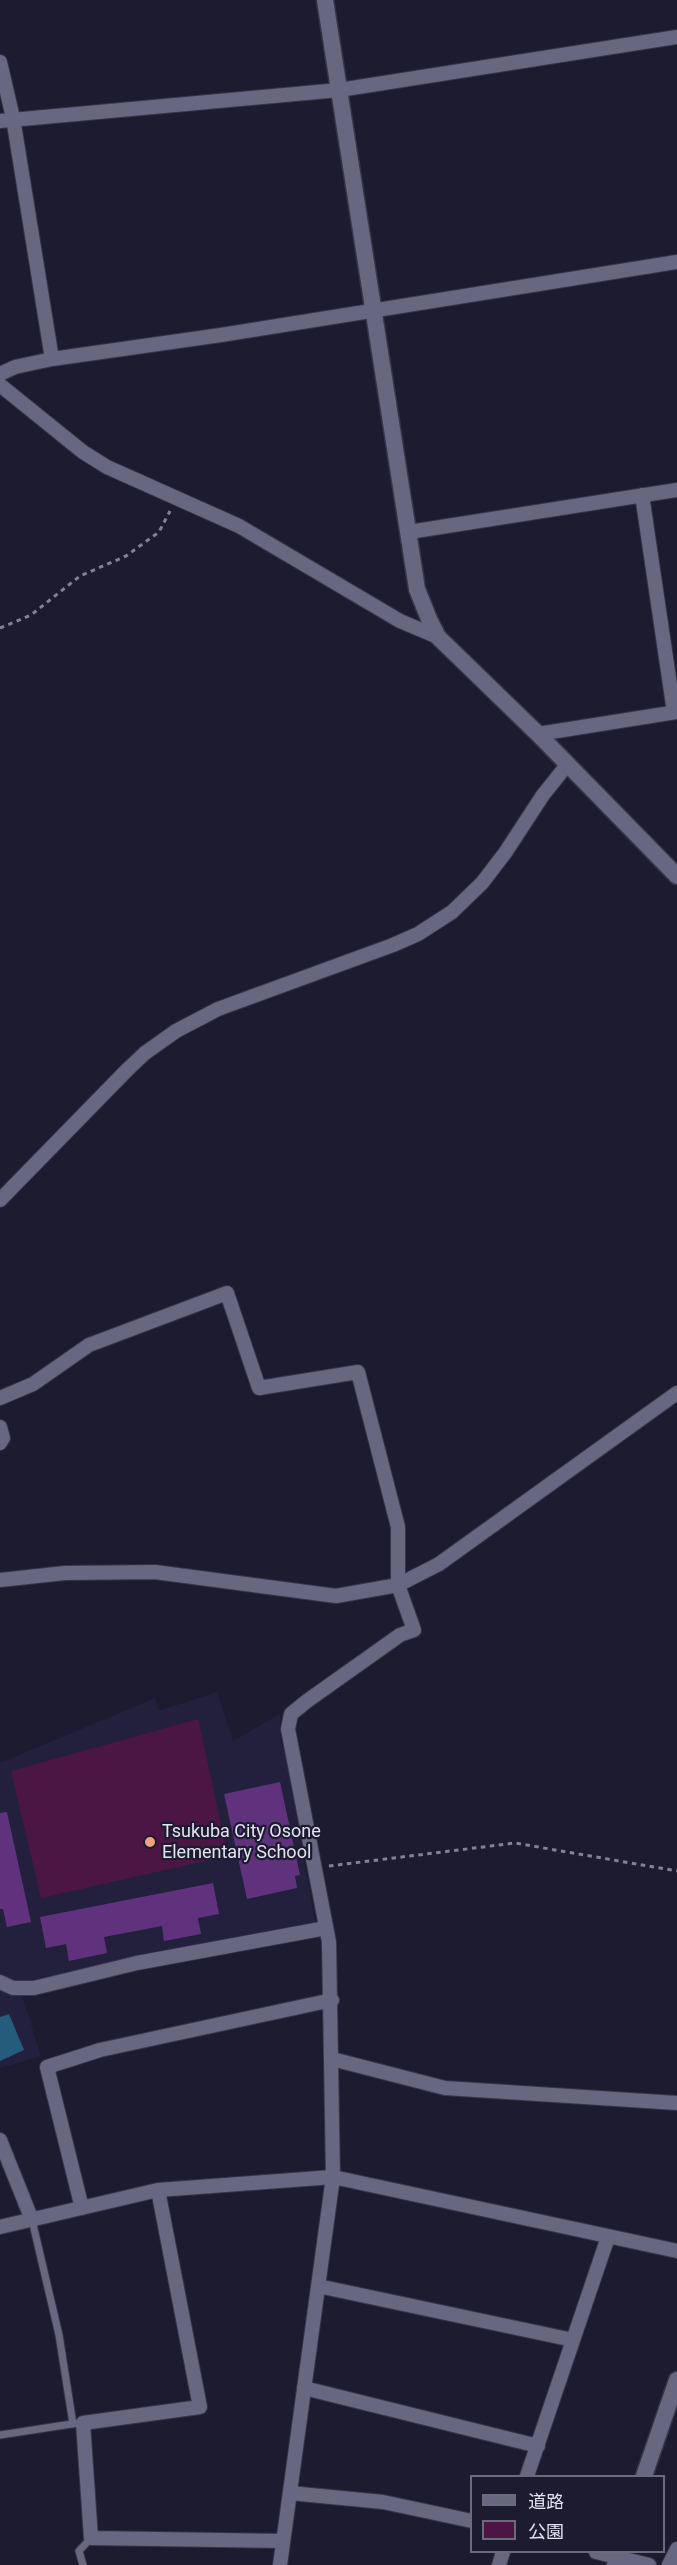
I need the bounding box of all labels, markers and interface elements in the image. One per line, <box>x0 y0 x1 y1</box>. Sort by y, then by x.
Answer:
place label: Tsukuba City Osone Elementary School <box>162 1821 321 1864</box>
marker: Tsukuba City Osone Elementary School <box>143 1835 157 1849</box>
legend <box>470 2475 665 2553</box>
text: 道路 <box>528 2491 564 2512</box>
text: 公園 <box>528 2521 564 2542</box>

